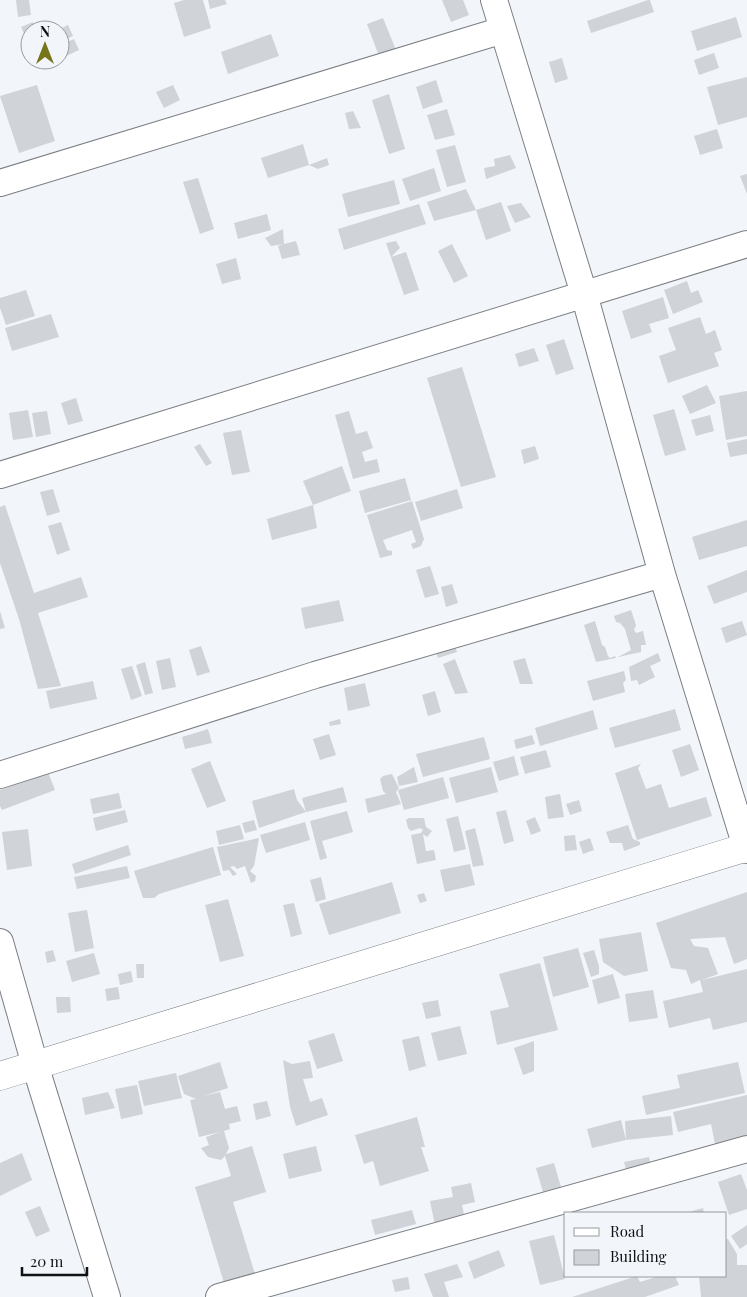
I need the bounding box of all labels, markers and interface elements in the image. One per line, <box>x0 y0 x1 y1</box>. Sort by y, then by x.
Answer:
north arrow <box>20 20 70 70</box>
text: N <box>40 22 50 41</box>
legend <box>564 1212 727 1277</box>
text: Road <box>610 1221 644 1241</box>
scale bar <box>22 1244 88 1276</box>
text: Building <box>610 1246 667 1266</box>
text: 20 m <box>30 1251 64 1271</box>

